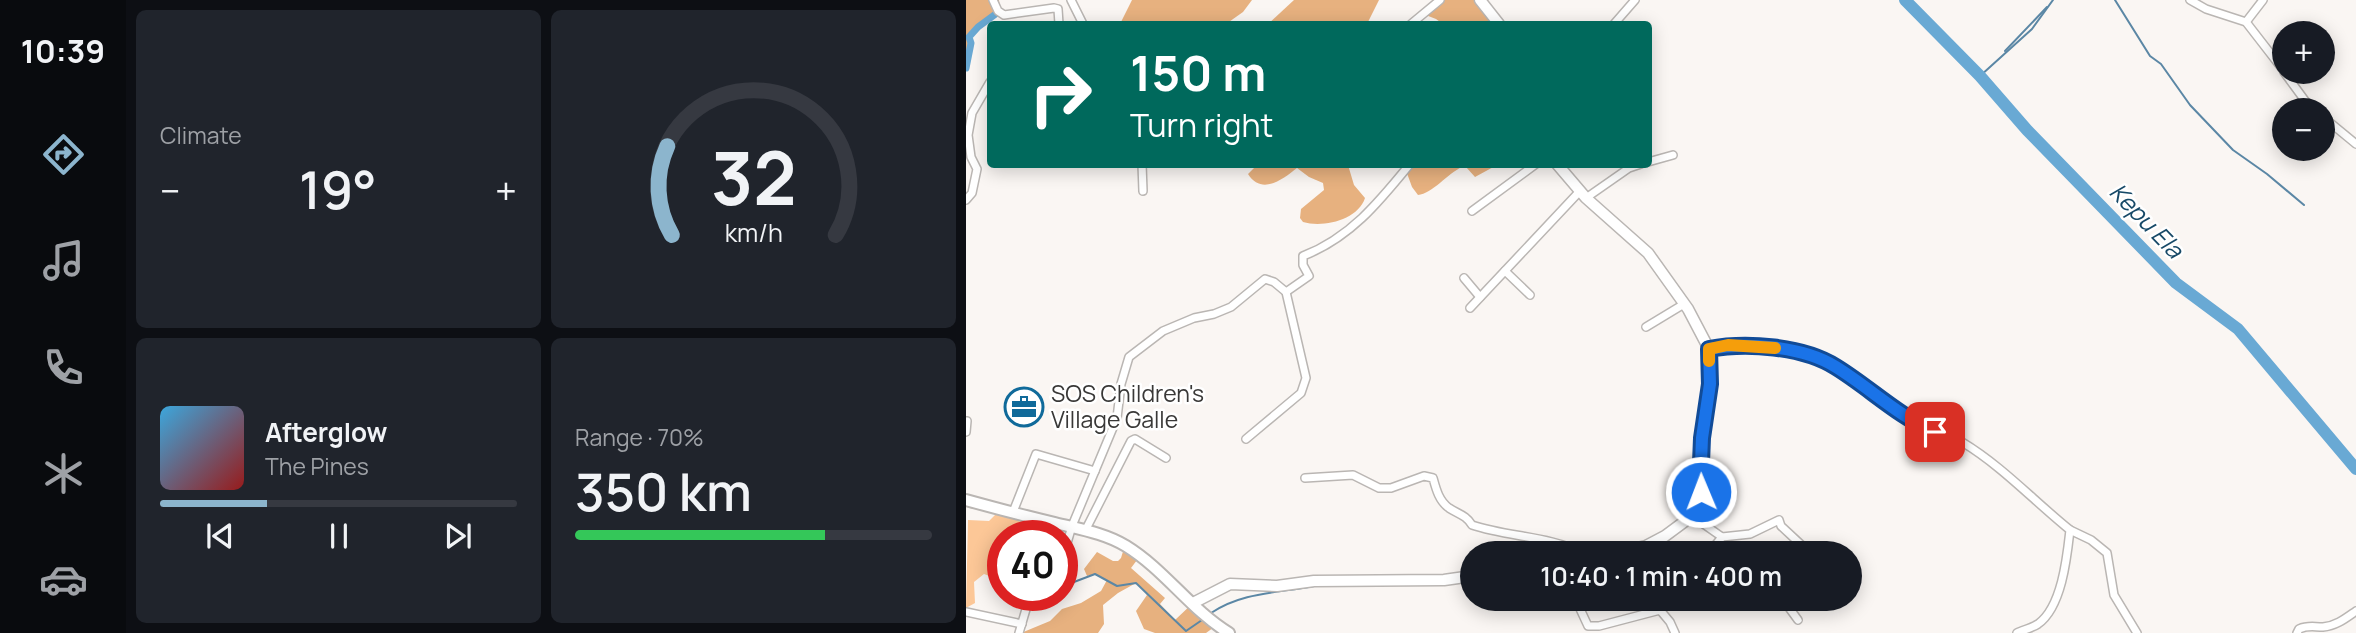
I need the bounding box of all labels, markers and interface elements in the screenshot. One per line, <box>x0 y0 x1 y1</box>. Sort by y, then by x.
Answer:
map controls <box>2272 21 2335 161</box>
button: + <box>2272 21 2335 84</box>
text: 10:39 <box>21 29 105 73</box>
text: 150 m <box>1130 39 1266 106</box>
icon: right <box>1015 49 1106 140</box>
button: − <box>2272 98 2335 161</box>
text: Turn right <box>1130 103 1273 147</box>
text: Climate <box>160 119 242 151</box>
text: 32 <box>711 127 796 227</box>
icon: directions <box>39 130 88 179</box>
text: 19° <box>299 154 377 225</box>
text: − <box>160 164 181 216</box>
text: + <box>495 164 517 216</box>
water label: Kepu Ela <box>2103 175 2192 266</box>
text: km/h <box>724 215 783 250</box>
icon: music <box>39 236 88 285</box>
icon: phone <box>39 343 88 392</box>
place label: SOS Children's Village Galle <box>1051 377 1204 435</box>
office icon: SOS Children's Village Galle <box>1003 386 1045 428</box>
pin <box>1905 402 1965 462</box>
icon: arrive <box>1916 413 1954 451</box>
text: Afterglow <box>265 414 387 450</box>
text: Range · 70% <box>575 421 704 453</box>
icon: climate <box>39 449 88 498</box>
text: The Pines <box>265 450 369 482</box>
position arrow <box>1664 455 1738 529</box>
text: 350 km <box>575 456 752 527</box>
icon: previous <box>201 517 239 555</box>
icon: pause <box>320 517 358 555</box>
icon: next <box>439 517 477 555</box>
speed limit sign: 40 <box>987 520 1078 611</box>
icon: car <box>39 555 88 604</box>
text: 10:40 · 1 min · 400 m <box>1540 558 1782 594</box>

